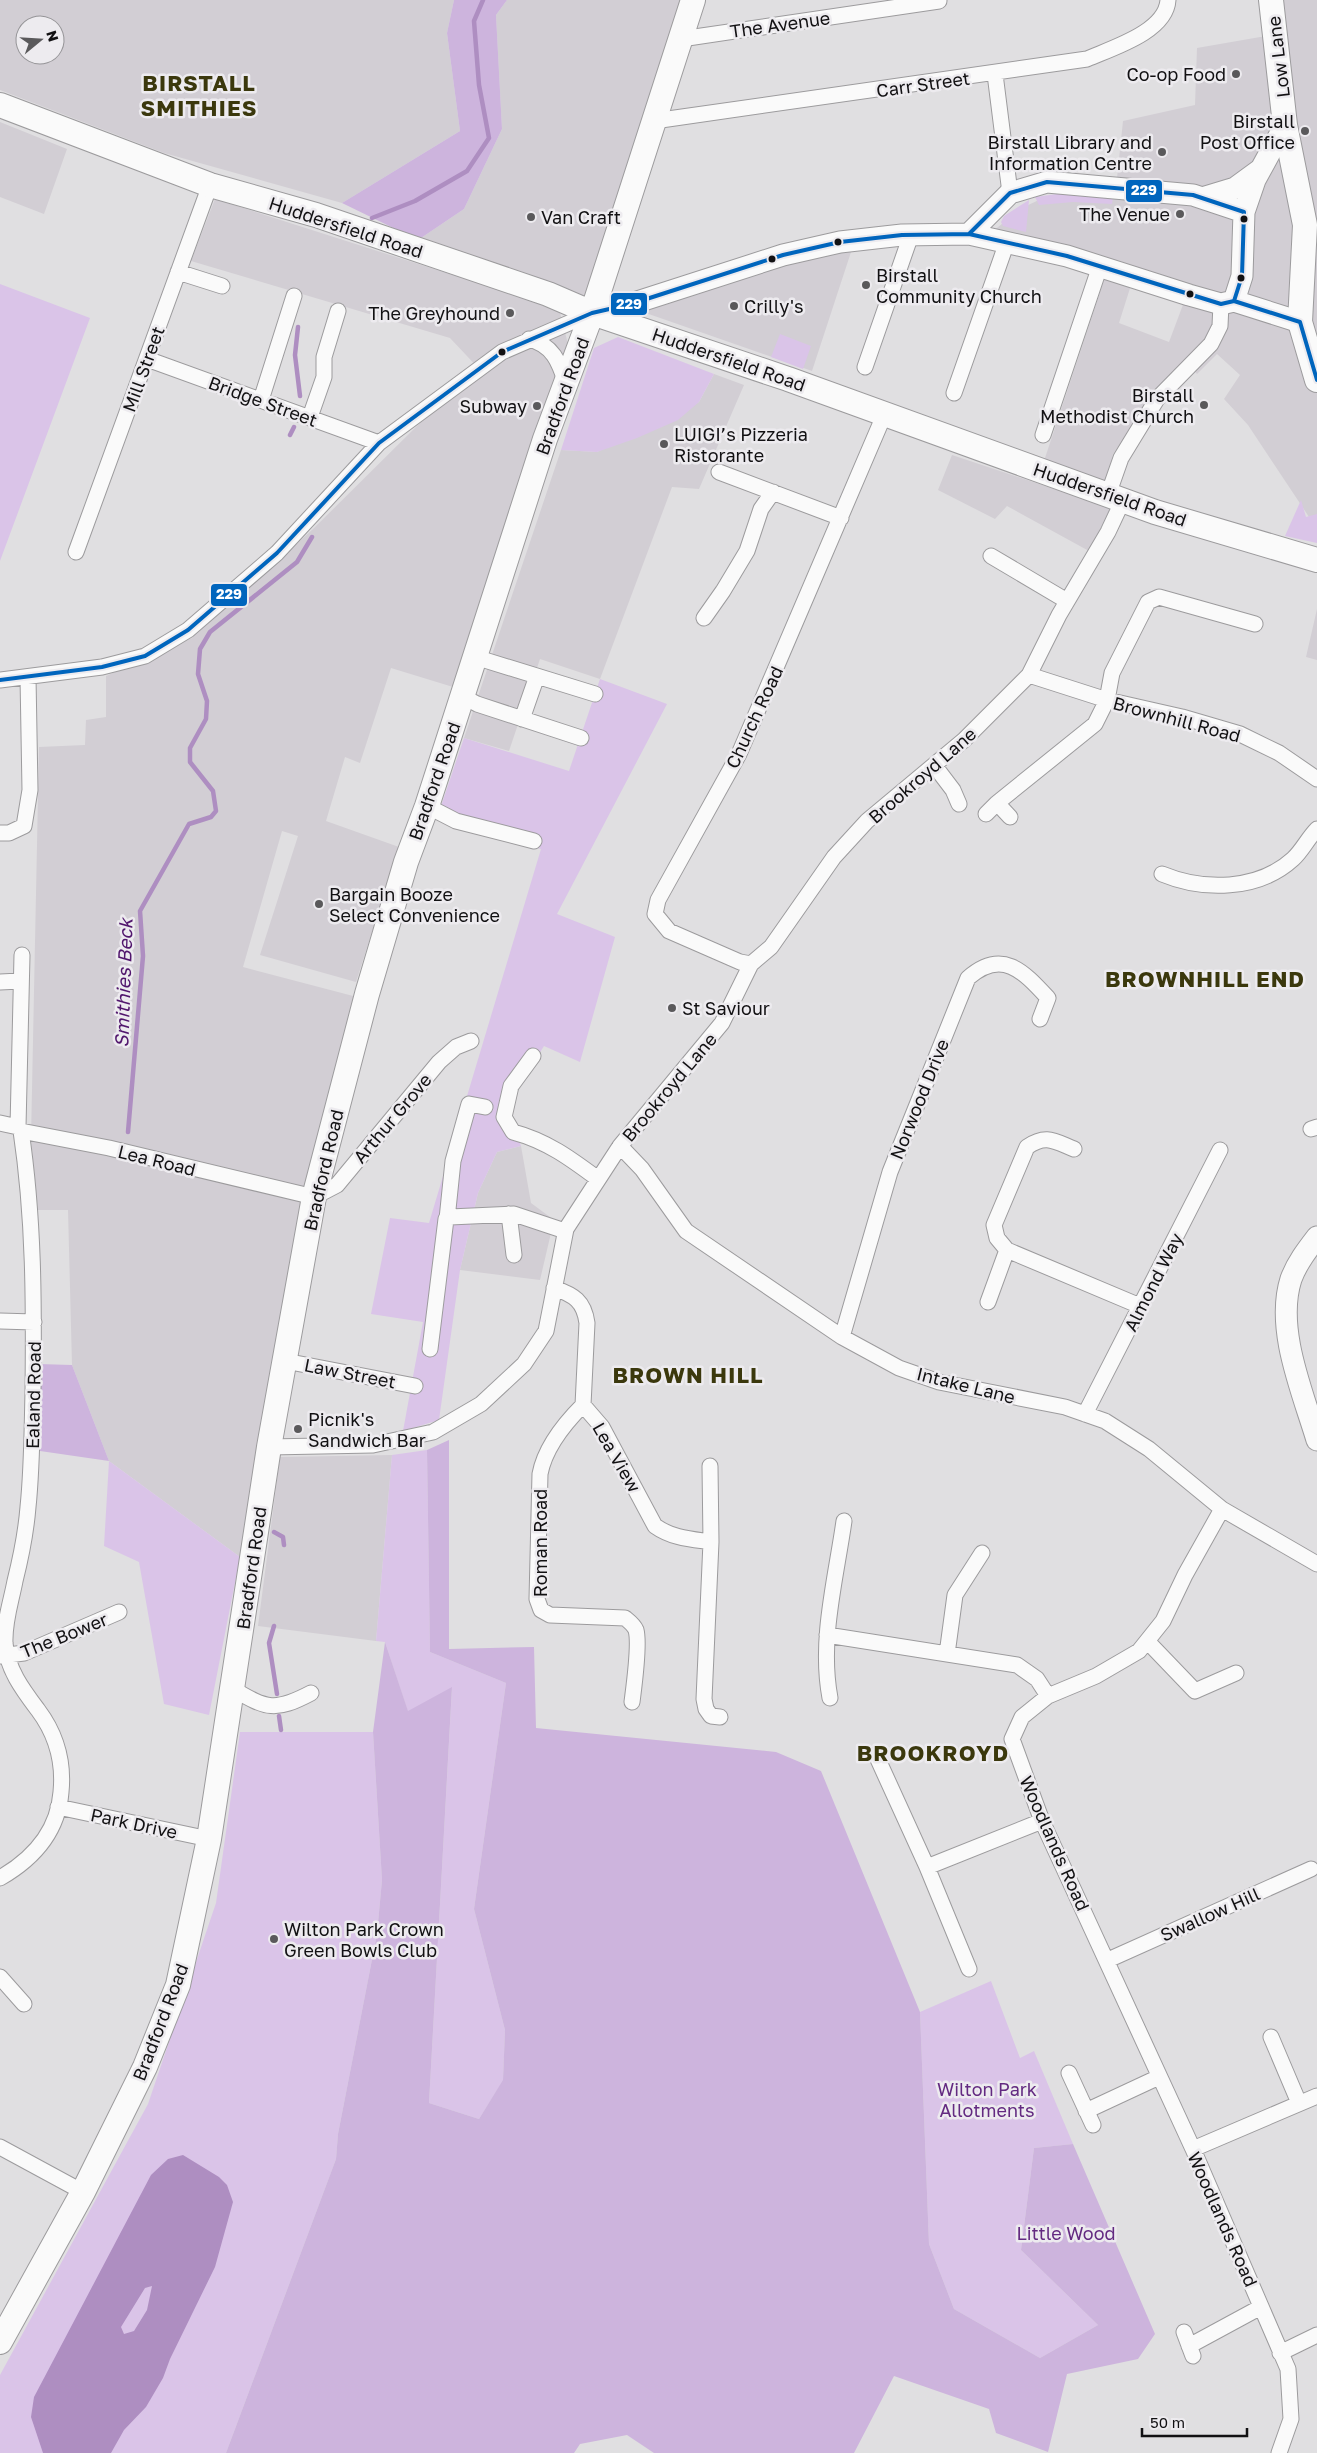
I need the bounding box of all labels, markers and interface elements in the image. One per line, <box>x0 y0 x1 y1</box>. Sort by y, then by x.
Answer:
street label: The Avenue <box>729 6 831 42</box>
north arrow <box>15 15 65 65</box>
street label: Low Lane <box>1262 15 1294 99</box>
text: N <box>43 28 63 44</box>
place label: Co-op Food <box>1127 63 1226 85</box>
street label: Carr Street <box>875 67 971 101</box>
marker: Co-op Food <box>1230 68 1242 80</box>
district label: BIRSTALL SMITHIES <box>141 69 257 121</box>
place label: Birstall Post Office <box>1200 110 1295 153</box>
marker: Birstall Post Office <box>1299 125 1311 137</box>
place label: Birstall Library and Information Centre <box>988 131 1152 174</box>
marker: Birstall Library and Information Centre <box>1156 146 1168 158</box>
line badge: 229 <box>1125 179 1163 203</box>
text: 229 <box>1131 181 1157 198</box>
street label: Huddersfield Road <box>266 192 426 262</box>
place label: The Venue <box>1079 203 1170 225</box>
place label: Van Craft <box>541 206 621 228</box>
marker: The Venue <box>1174 208 1186 220</box>
marker: Van Craft <box>525 211 537 223</box>
unlabelled marker <box>1239 214 1249 224</box>
unlabelled marker <box>833 237 843 247</box>
unlabelled marker <box>767 254 777 264</box>
place label: Birstall Community Church <box>876 264 1042 307</box>
unlabelled marker <box>1236 273 1246 283</box>
marker: Birstall Community Church <box>860 279 872 291</box>
unlabelled marker <box>1185 289 1195 299</box>
line badge: 229 <box>610 292 648 316</box>
text: 229 <box>616 295 642 312</box>
place label: Crilly's <box>744 295 804 317</box>
marker: Crilly's <box>728 300 740 312</box>
place label: The Greyhound <box>368 302 500 324</box>
marker: The Greyhound <box>504 307 516 319</box>
street label: Huddersfield Road <box>649 322 809 396</box>
street label: Mill Street <box>117 323 169 415</box>
street label: Bradford Road <box>530 334 594 458</box>
unlabelled marker <box>497 347 507 357</box>
street label: Bridge Street <box>206 371 320 431</box>
place label: Birstall Methodist Church <box>1040 384 1194 427</box>
place label: Subway <box>460 395 527 417</box>
marker: Birstall Methodist Church <box>1198 399 1210 411</box>
marker: Subway <box>531 400 543 412</box>
place label: LUIGI’s Pizzeria Ristorante <box>674 423 808 466</box>
marker: LUIGI’s Pizzeria Ristorante <box>658 438 670 450</box>
street label: Huddersfield Road <box>1030 457 1190 531</box>
line badge: 229 <box>210 583 248 607</box>
text: 229 <box>216 585 242 602</box>
street label: Church Road <box>721 662 787 772</box>
street label: Brownhill Road <box>1111 691 1243 747</box>
street label: Bradford Road <box>403 719 465 843</box>
street label: Brookroyd Lane <box>864 722 980 828</box>
place label: Bargain Booze Select Convenience <box>329 883 500 926</box>
marker: Bargain Booze Select Convenience <box>313 898 325 910</box>
water label: Smithies Beck <box>109 916 137 1048</box>
district label: BROWNHILL END <box>1105 965 1305 992</box>
place label: St Saviour <box>682 997 770 1019</box>
marker: St Saviour <box>666 1002 678 1014</box>
street label: Brookroyd Lane <box>617 1028 721 1146</box>
street label: Norwood Drive <box>885 1036 953 1162</box>
street label: Arthur Grove <box>348 1069 436 1167</box>
street label: Bradford Road <box>298 1107 348 1233</box>
street label: Lea Road <box>116 1140 198 1180</box>
street label: Almond Way <box>1119 1229 1187 1335</box>
street label: Ealand Road <box>21 1341 45 1449</box>
street label: Law Street <box>302 1353 398 1393</box>
district label: BROWN HILL <box>612 1361 764 1388</box>
street label: Intake Lane <box>914 1362 1018 1408</box>
place label: Picnik's Sandwich Bar <box>308 1408 426 1451</box>
street label: Lea View <box>588 1418 646 1496</box>
marker: Picnik's Sandwich Bar <box>292 1423 304 1435</box>
street label: Roman Road <box>529 1489 551 1597</box>
street label: Bradford Road <box>231 1505 271 1631</box>
street label: The Bower <box>17 1608 111 1662</box>
district label: BROOKROYD <box>857 1739 1009 1766</box>
street label: Woodlands Road <box>1015 1772 1095 1914</box>
street label: Park Drive <box>89 1803 179 1843</box>
street label: Swallow Hill <box>1157 1882 1263 1946</box>
place label: Wilton Park Crown Green Bowls Club <box>284 1918 444 1961</box>
marker: Wilton Park Crown Green Bowls Club <box>268 1933 280 1945</box>
street label: Bradford Road <box>128 1960 192 2084</box>
park label: Wilton Park Allotments <box>937 2078 1037 2121</box>
street label: Woodlands Road <box>1183 2148 1263 2290</box>
park label: Little Wood <box>1016 2222 1116 2244</box>
scale bar <box>1142 2406 1247 2438</box>
text: 50 m <box>1150 2413 1185 2431</box>

